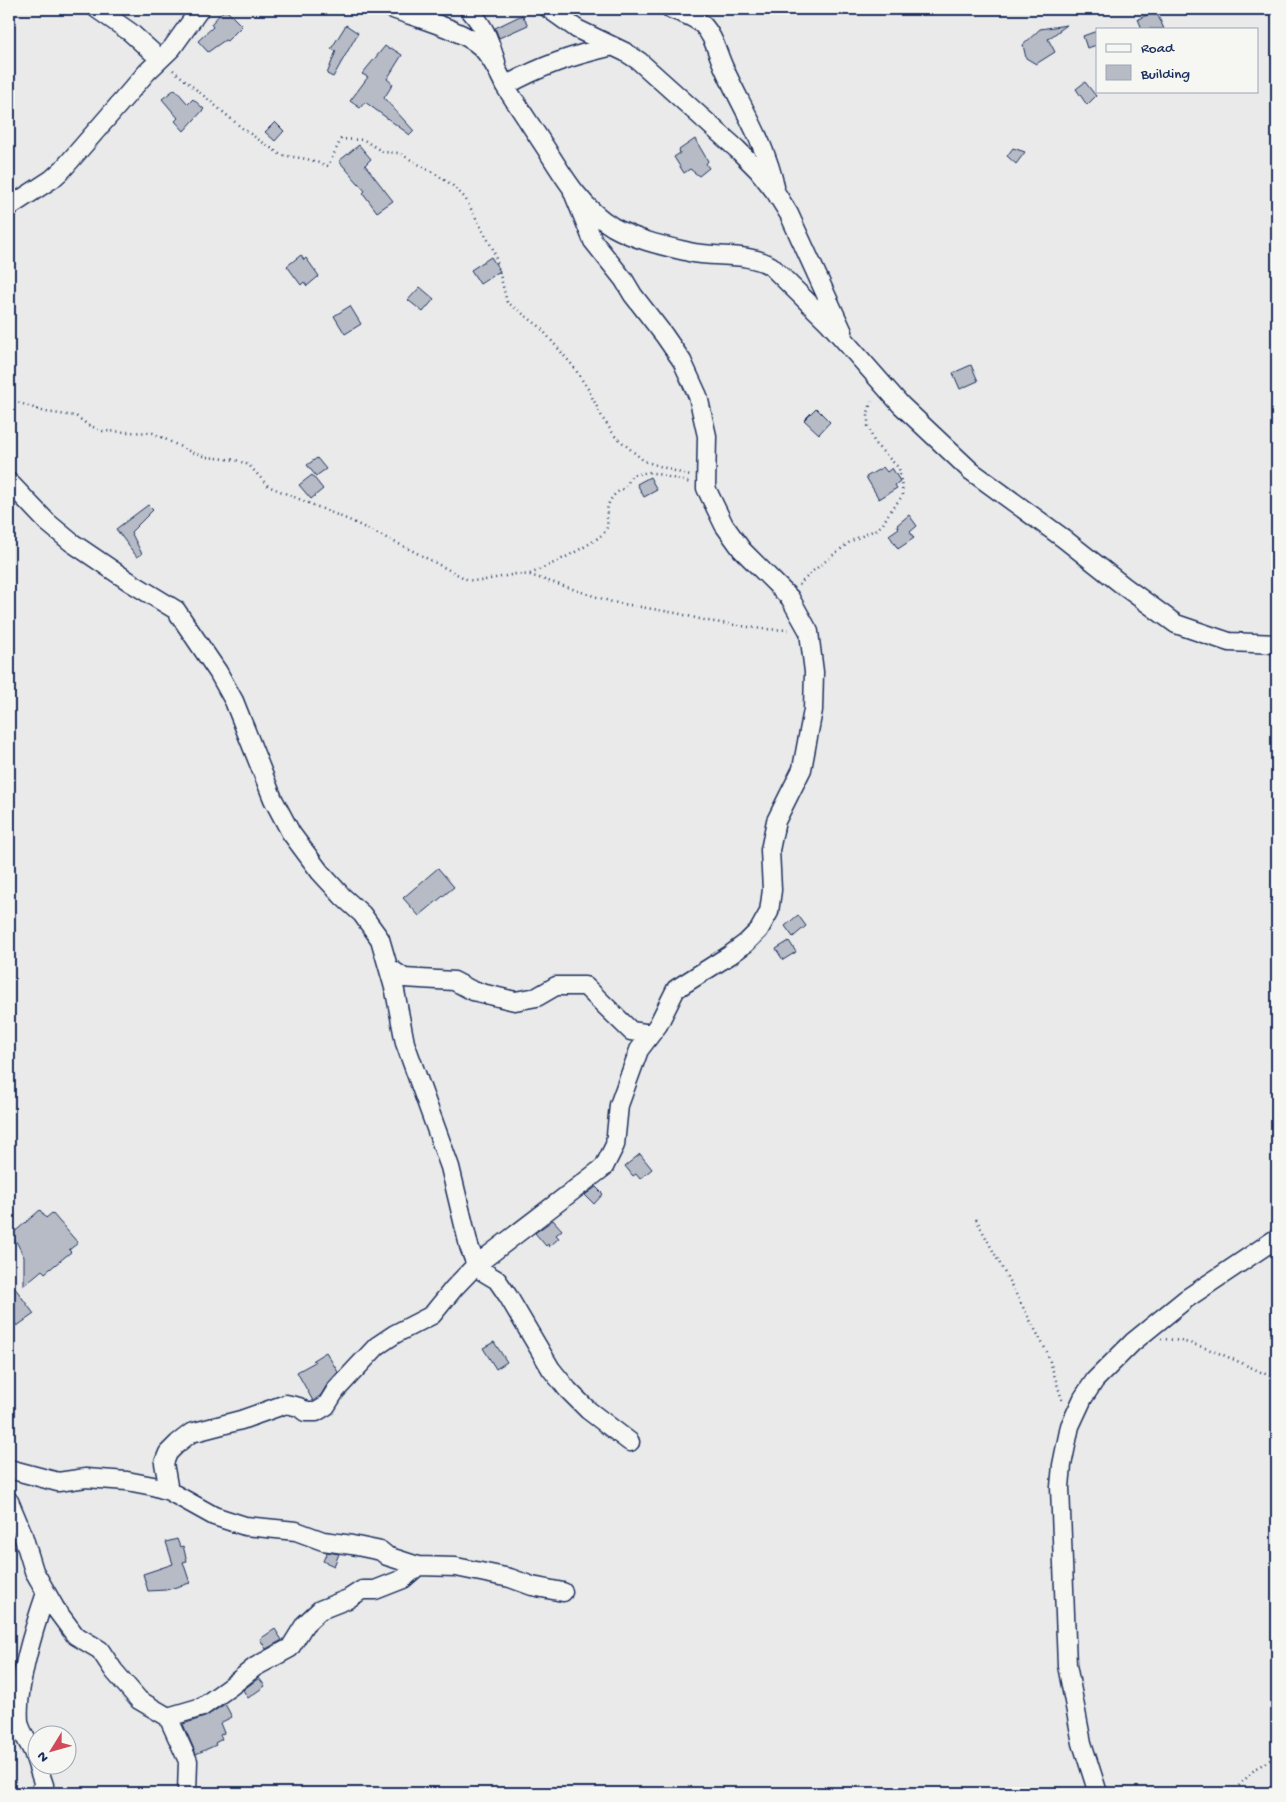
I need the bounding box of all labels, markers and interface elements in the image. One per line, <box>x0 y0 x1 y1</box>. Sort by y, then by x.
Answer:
legend <box>1096 28 1258 92</box>
text: Road <box>1141 40 1175 58</box>
text: Building <box>1140 66 1190 84</box>
north arrow <box>28 1724 78 1774</box>
text: N <box>34 1748 53 1765</box>

